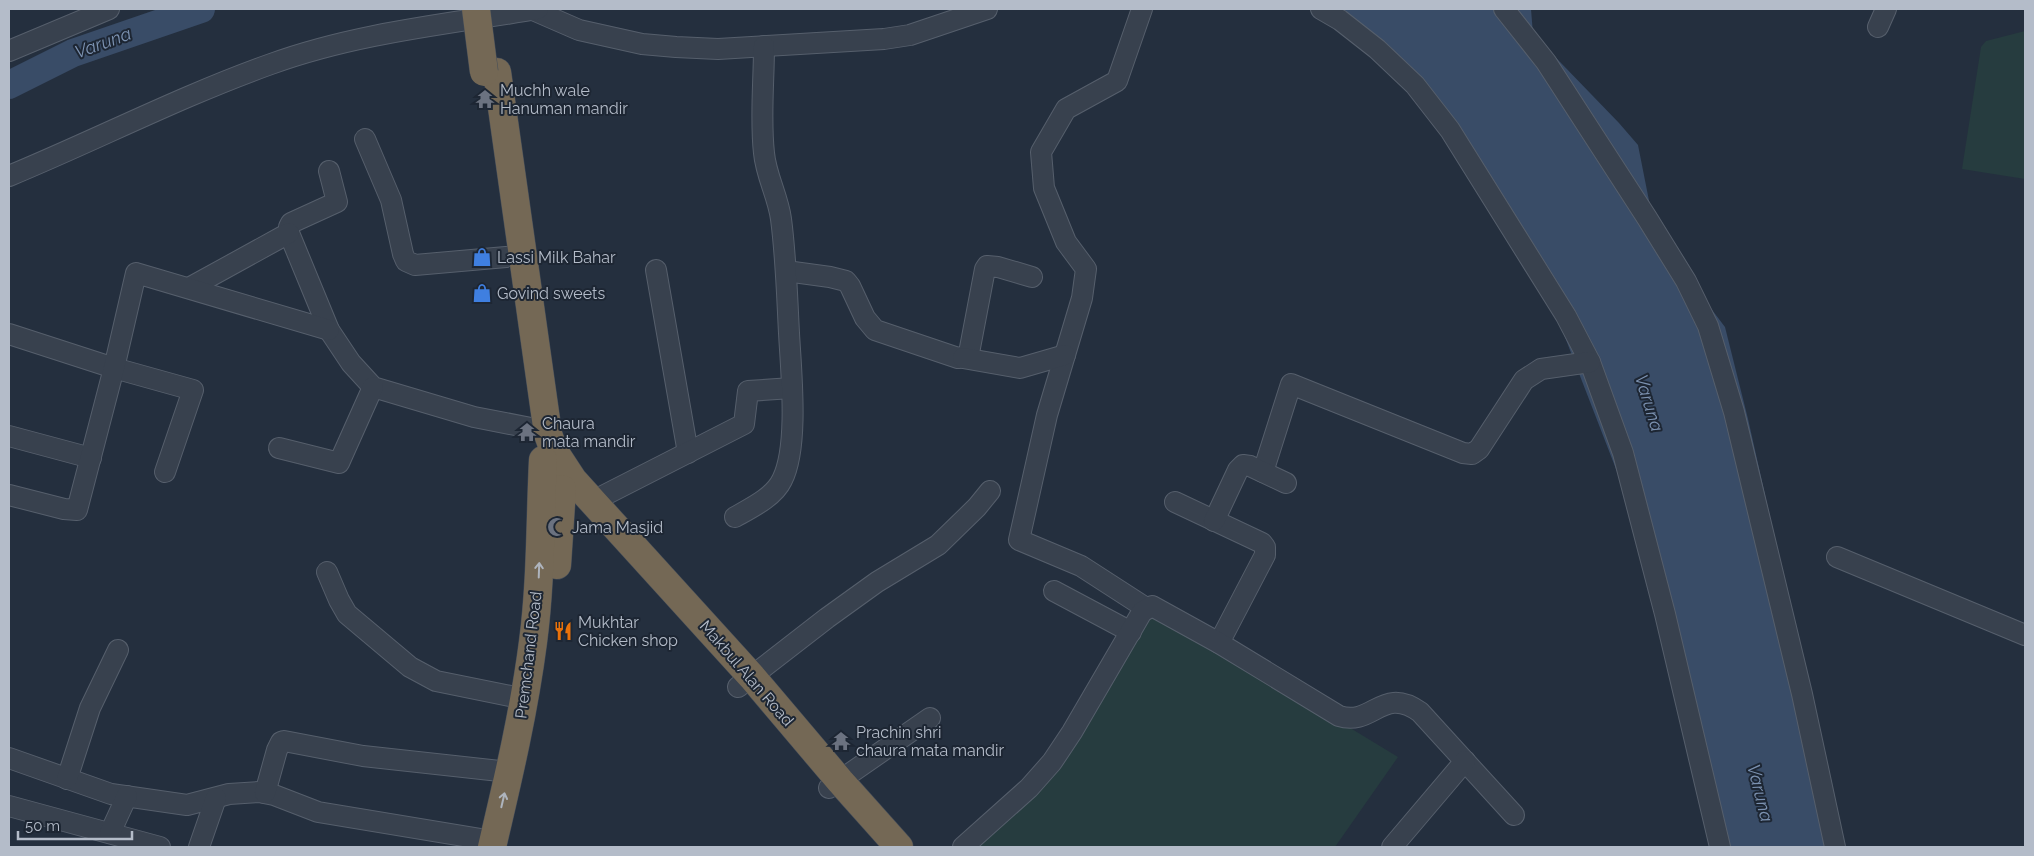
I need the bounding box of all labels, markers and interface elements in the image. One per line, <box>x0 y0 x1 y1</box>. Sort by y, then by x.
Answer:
water label: Varuna <box>72 23 134 62</box>
place label: Muchh wale Hanuman mandir <box>500 81 628 118</box>
temple icon: Muchh wale Hanuman mandir <box>474 88 496 110</box>
shop icon: Lassi Milk Bahar <box>471 246 493 268</box>
place label: Lassi Milk Bahar <box>497 248 616 267</box>
shop icon: Govind sweets <box>471 282 493 304</box>
place label: Govind sweets <box>497 284 605 303</box>
water label: Varuna <box>1631 372 1668 434</box>
place label: Chaura mata mandir <box>542 414 636 451</box>
temple icon: Chaura mata mandir <box>516 421 538 443</box>
mosque icon: Jama Masjid <box>546 516 568 538</box>
place label: Jama Masjid <box>572 518 663 537</box>
one-way arrow <box>534 563 543 579</box>
street label: Premchand Road <box>511 590 546 720</box>
place label: Mukhtar Chicken shop <box>578 613 678 650</box>
street label: Makbul Alan Road <box>696 617 798 730</box>
restaurant icon: Mukhtar Chicken shop <box>552 620 574 642</box>
place label: Prachin shri chaura mata mandir <box>856 723 1004 760</box>
temple icon: Prachin shri chaura mata mandir <box>830 730 852 752</box>
water label: Varuna <box>1743 762 1778 824</box>
one-way arrow <box>499 792 508 808</box>
scale bar <box>18 808 131 840</box>
text: 50 m <box>25 817 60 835</box>

